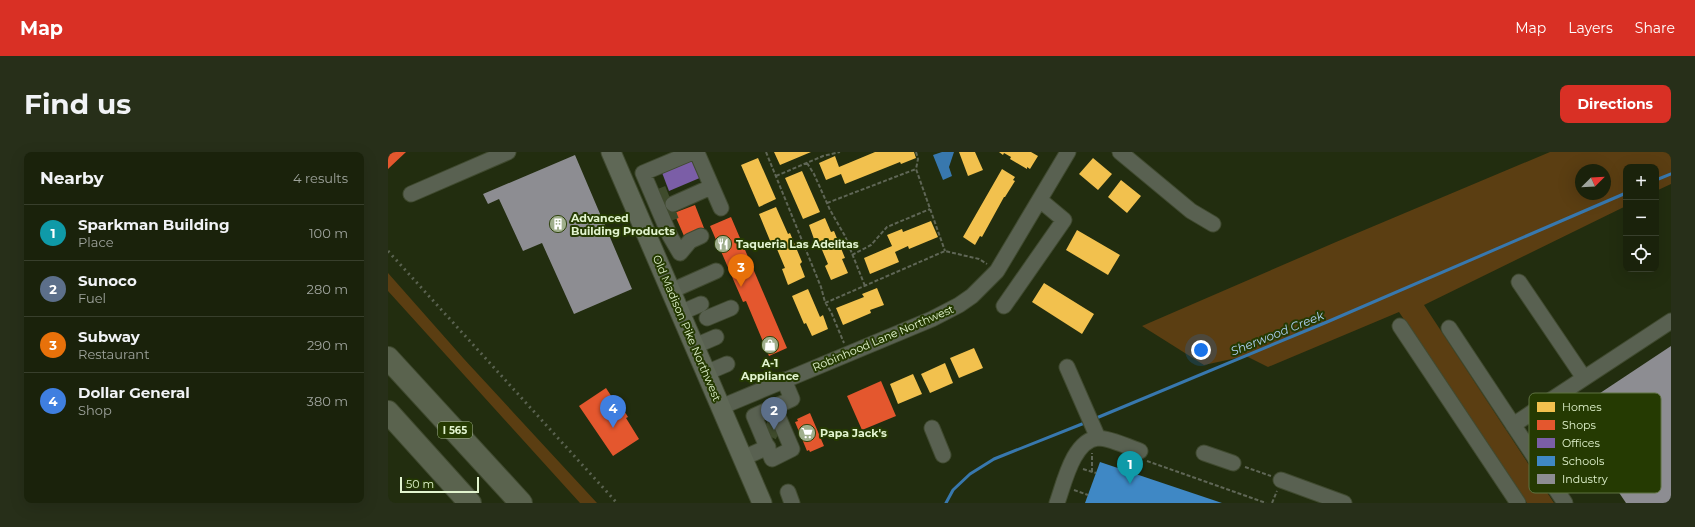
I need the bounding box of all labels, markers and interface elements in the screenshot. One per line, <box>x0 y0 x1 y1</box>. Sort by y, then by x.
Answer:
text: Map <box>20 17 63 40</box>
text: Map <box>1515 19 1546 37</box>
text: Layers <box>1568 19 1613 37</box>
text: Share <box>1635 19 1675 37</box>
button: Directions <box>1560 85 1671 123</box>
text: Find us <box>24 87 131 121</box>
north arrow <box>1575 164 1611 200</box>
map controls <box>1623 164 1659 272</box>
button: + <box>1623 164 1659 200</box>
text: Nearby <box>40 168 104 188</box>
text: 4 results <box>293 170 348 186</box>
button: − <box>1623 200 1659 236</box>
place label: Advanced Building Products <box>570 211 675 238</box>
building icon: Advanced Building Products <box>548 214 568 234</box>
text: Sparkman Building <box>78 215 229 234</box>
text: 1 <box>50 225 56 241</box>
text: 100 m <box>309 225 348 241</box>
text: Place <box>78 234 114 250</box>
restaurant icon: Taqueria Las Adelitas <box>713 234 733 254</box>
button: locate <box>1623 236 1659 272</box>
place label: Taqueria Las Adelitas <box>736 237 859 251</box>
street label: Old Madison Pike Northwest <box>650 253 724 404</box>
pin: 3 <box>728 254 754 287</box>
text: Sunoco <box>78 271 137 290</box>
text: 2 <box>49 281 57 297</box>
text: 280 m <box>307 281 348 297</box>
text: Fuel <box>78 290 106 306</box>
street label: Robinhood Lane Northwest <box>810 302 956 374</box>
water label: Sherwood Creek <box>1228 307 1327 359</box>
text: Subway <box>78 327 140 346</box>
shop icon: A-1 Appliance <box>760 335 780 355</box>
text: 3 <box>49 337 57 353</box>
text: 290 m <box>307 337 348 353</box>
your location <box>1191 340 1211 360</box>
text: Restaurant <box>78 346 149 362</box>
place label: A-1 Appliance <box>740 356 799 383</box>
text: Dollar General <box>78 383 190 402</box>
text: 4 <box>49 393 57 409</box>
text: 380 m <box>307 393 348 409</box>
legend <box>1529 393 1661 493</box>
pin: 4 <box>600 395 626 428</box>
pin: 2 <box>761 397 787 430</box>
text: Homes <box>1562 400 1602 414</box>
text: Shop <box>78 402 112 418</box>
text: Shops <box>1562 418 1597 432</box>
road number: I 565 <box>438 422 472 438</box>
supermarket icon: Papa Jack's <box>797 423 817 443</box>
place label: Papa Jack's <box>820 426 887 440</box>
text: Offices <box>1562 436 1600 450</box>
pin: 1 <box>1117 451 1143 484</box>
text: Schools <box>1562 454 1605 468</box>
text: Industry <box>1562 472 1608 486</box>
scale bar <box>400 475 479 494</box>
text: 50 m <box>406 477 434 491</box>

